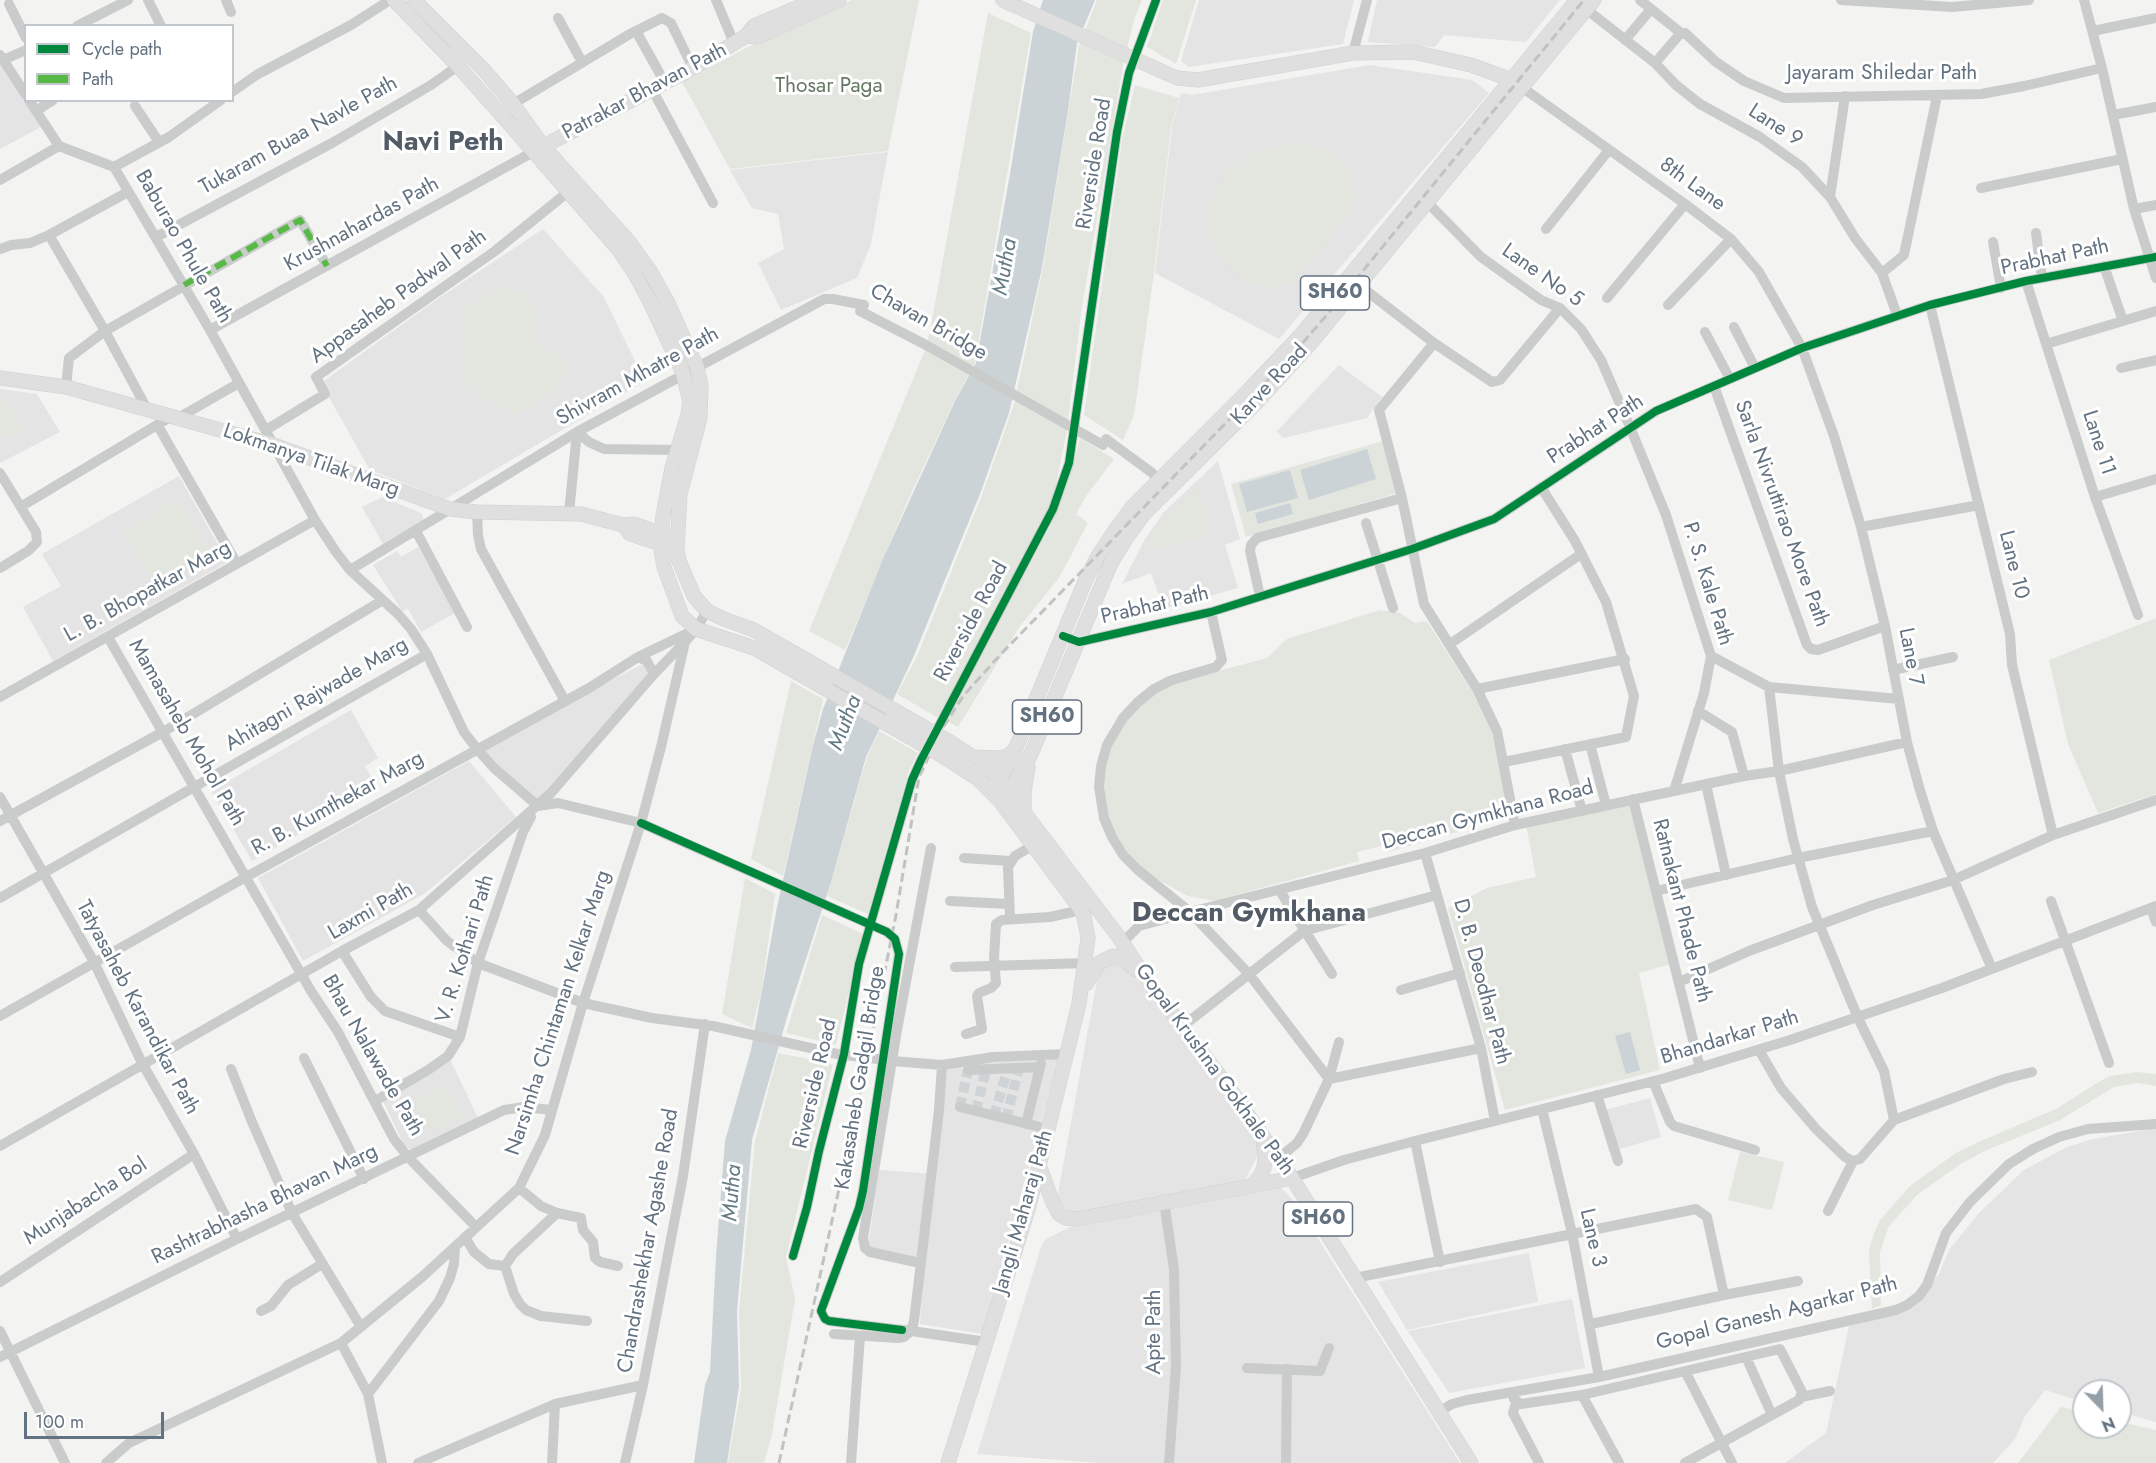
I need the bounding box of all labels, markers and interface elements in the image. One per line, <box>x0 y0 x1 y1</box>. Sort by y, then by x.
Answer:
legend <box>24 24 234 102</box>
text: Cycle path <box>82 36 162 62</box>
street label: Patrakar Bhavan Path <box>558 38 732 146</box>
street label: Jayaram Shiledar Path <box>1787 61 1977 87</box>
text: Path <box>82 66 114 92</box>
street label: Tukaram Buaa Navle Path <box>196 71 402 201</box>
park label: Thosar Paga <box>775 74 883 100</box>
street label: Riverside Road <box>1072 97 1118 231</box>
street label: Lane 9 <box>1743 99 1807 153</box>
district label: Navi Peth <box>382 127 504 159</box>
street label: 8th Lane <box>1654 153 1730 217</box>
street label: Baburao Phule Path <box>129 166 237 328</box>
street label: Krushnahardas Path <box>280 172 444 278</box>
street label: Appasaheb Padwal Path <box>306 224 492 370</box>
street label: Prabhat Path <box>1999 234 2111 282</box>
water label: Mutha <box>988 237 1024 297</box>
street label: Lane No 5 <box>1496 239 1588 313</box>
road number: SH60 <box>1300 276 1370 310</box>
street label: Chavan Bridge <box>865 279 991 367</box>
street label: Shivram Mhatre Path <box>553 322 723 432</box>
street label: Karve Road <box>1226 339 1314 431</box>
street label: Prabhat Path <box>1543 390 1649 470</box>
street label: Sarla Nivruttirao More Path <box>1728 397 1834 631</box>
street label: Lane 11 <box>2076 407 2120 479</box>
street label: Lokmanya Tilak Marg <box>220 419 402 503</box>
street label: P. S. Kale Path <box>1676 519 1738 649</box>
street label: Lane 10 <box>1992 528 2034 602</box>
street label: L. B. Bhopatkar Marg <box>60 536 236 648</box>
street label: Riverside Road <box>930 558 1014 686</box>
street label: Prabhat Path <box>1099 581 1211 631</box>
street label: Lane 7 <box>1892 626 1928 688</box>
street label: Ahitagni Rajwade Marg <box>221 632 413 758</box>
street label: Mamasaheb Mohol Path <box>122 635 250 831</box>
water label: Mutha <box>823 692 869 754</box>
road number: SH60 <box>1012 700 1082 734</box>
street label: R. B. Kumthekar Marg <box>248 746 428 862</box>
street label: Deccan Gymkhana Road <box>1380 776 1596 856</box>
street label: Ratnakant Phade Path <box>1646 817 1716 1005</box>
street label: Narsimha Chintaman Kelkar Marg <box>501 867 617 1159</box>
street label: V. R. Kothari Path <box>431 872 501 1026</box>
street label: Laxmi Path <box>324 878 418 946</box>
street label: D. B. Deodhar Path <box>1447 896 1515 1068</box>
street label: Tatyasaheb Karandikar Path <box>70 897 204 1119</box>
district label: Deccan Gymkhana <box>1132 898 1366 930</box>
street label: Gopal Krushna Gokhale Path <box>1129 959 1299 1181</box>
street label: Kakasaheb Gadgil Bridge <box>831 964 891 1192</box>
street label: Bhau Nalawade Path <box>316 971 428 1141</box>
street label: Bhandarkar Path <box>1658 1005 1802 1071</box>
street label: Riverside Road <box>789 1017 843 1151</box>
street label: Chandrashekhar Agashe Road <box>613 1107 685 1375</box>
street label: Jangli Maharaj Path <box>989 1127 1059 1297</box>
street label: Rashtrabhasha Bhavan Marg <box>148 1139 382 1271</box>
street label: Munjabacha Bol <box>20 1153 152 1251</box>
water label: Mutha <box>718 1164 748 1222</box>
road number: SH60 <box>1284 1202 1352 1236</box>
street label: Lane 3 <box>1573 1206 1611 1270</box>
street label: Gopal Ganesh Agarkar Path <box>1654 1272 1900 1356</box>
street label: Apte Path <box>1142 1289 1168 1375</box>
north arrow <box>2072 1379 2132 1439</box>
scale bar <box>27 1400 166 1438</box>
text: 100 m <box>35 1409 84 1435</box>
text: N <box>2098 1411 2119 1437</box>

